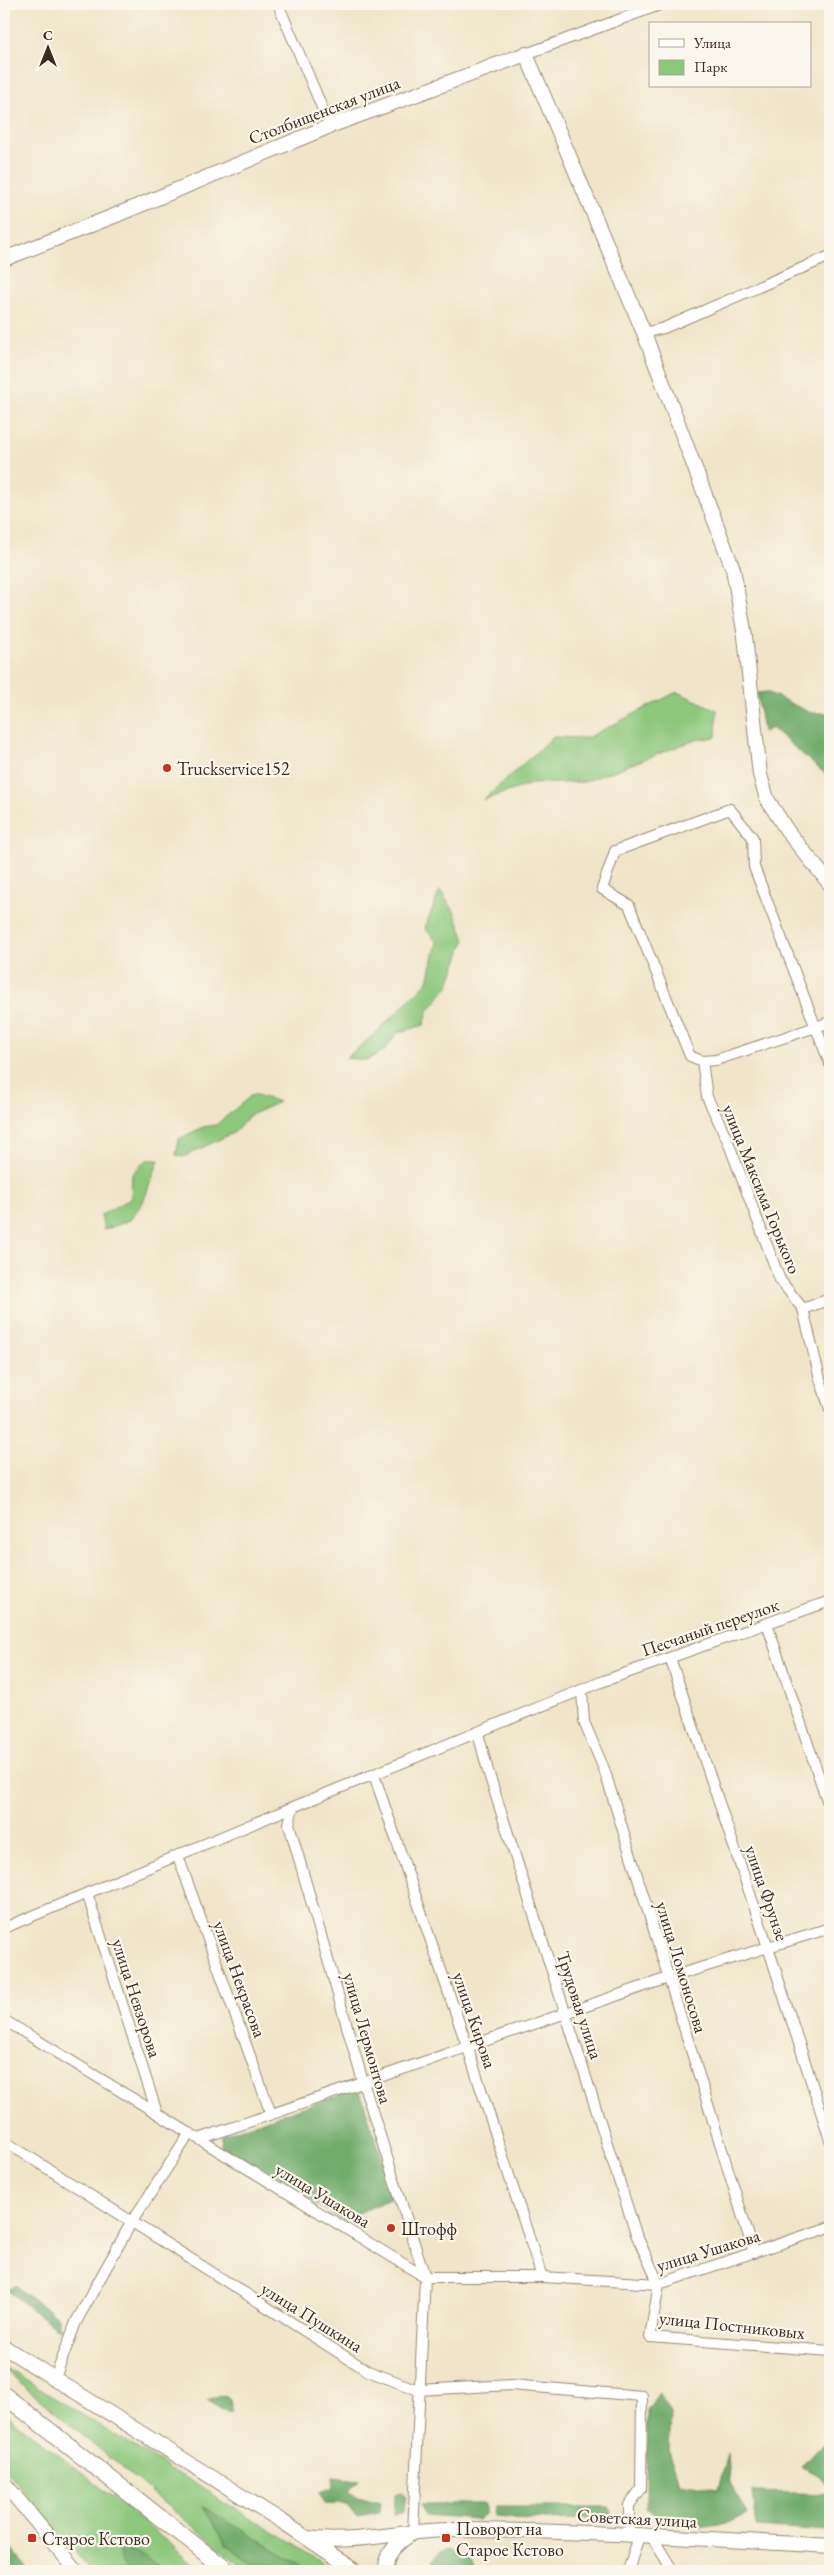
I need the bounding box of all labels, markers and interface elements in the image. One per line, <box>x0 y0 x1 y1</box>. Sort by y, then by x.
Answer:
north arrow <box>22 22 72 72</box>
legend <box>649 22 812 88</box>
text: С <box>43 26 53 44</box>
text: Улица <box>693 33 731 52</box>
text: Парк <box>694 57 727 76</box>
street label: Столбищенская улица <box>245 70 404 149</box>
place label: Truckservice152 <box>177 757 290 780</box>
marker: Truckservice152 <box>161 762 173 774</box>
street label: улица Максима Горького <box>717 1101 807 1277</box>
street label: Песчаный переулок <box>638 1593 782 1661</box>
street label: улица Фрунзе <box>740 1842 794 1944</box>
street label: улица Ломоносова <box>651 1898 713 2036</box>
street label: улица Некрасова <box>208 1917 272 2041</box>
street label: улица Невзорова <box>107 1936 167 2061</box>
street label: Трудовая улица <box>552 1948 609 2063</box>
street label: улица Кирова <box>448 1969 502 2072</box>
street label: улица Лермонтова <box>338 1970 398 2107</box>
street label: улица Ушакова <box>271 2158 376 2233</box>
place label: Штофф <box>401 2217 457 2240</box>
marker: Штофф <box>385 2222 397 2234</box>
street label: улица Ушакова <box>653 2223 763 2277</box>
street label: улица Пушкина <box>257 2277 368 2358</box>
street label: улица Постниковых <box>658 2306 806 2344</box>
street label: Советская улица <box>576 2503 698 2533</box>
place label: Поворот на Старое Кстово <box>456 2517 564 2561</box>
place label: Старое Кстово <box>42 2527 150 2550</box>
marker: Старое Кстово <box>26 2532 38 2544</box>
marker: Поворот на Старое Кстово <box>440 2532 452 2544</box>

